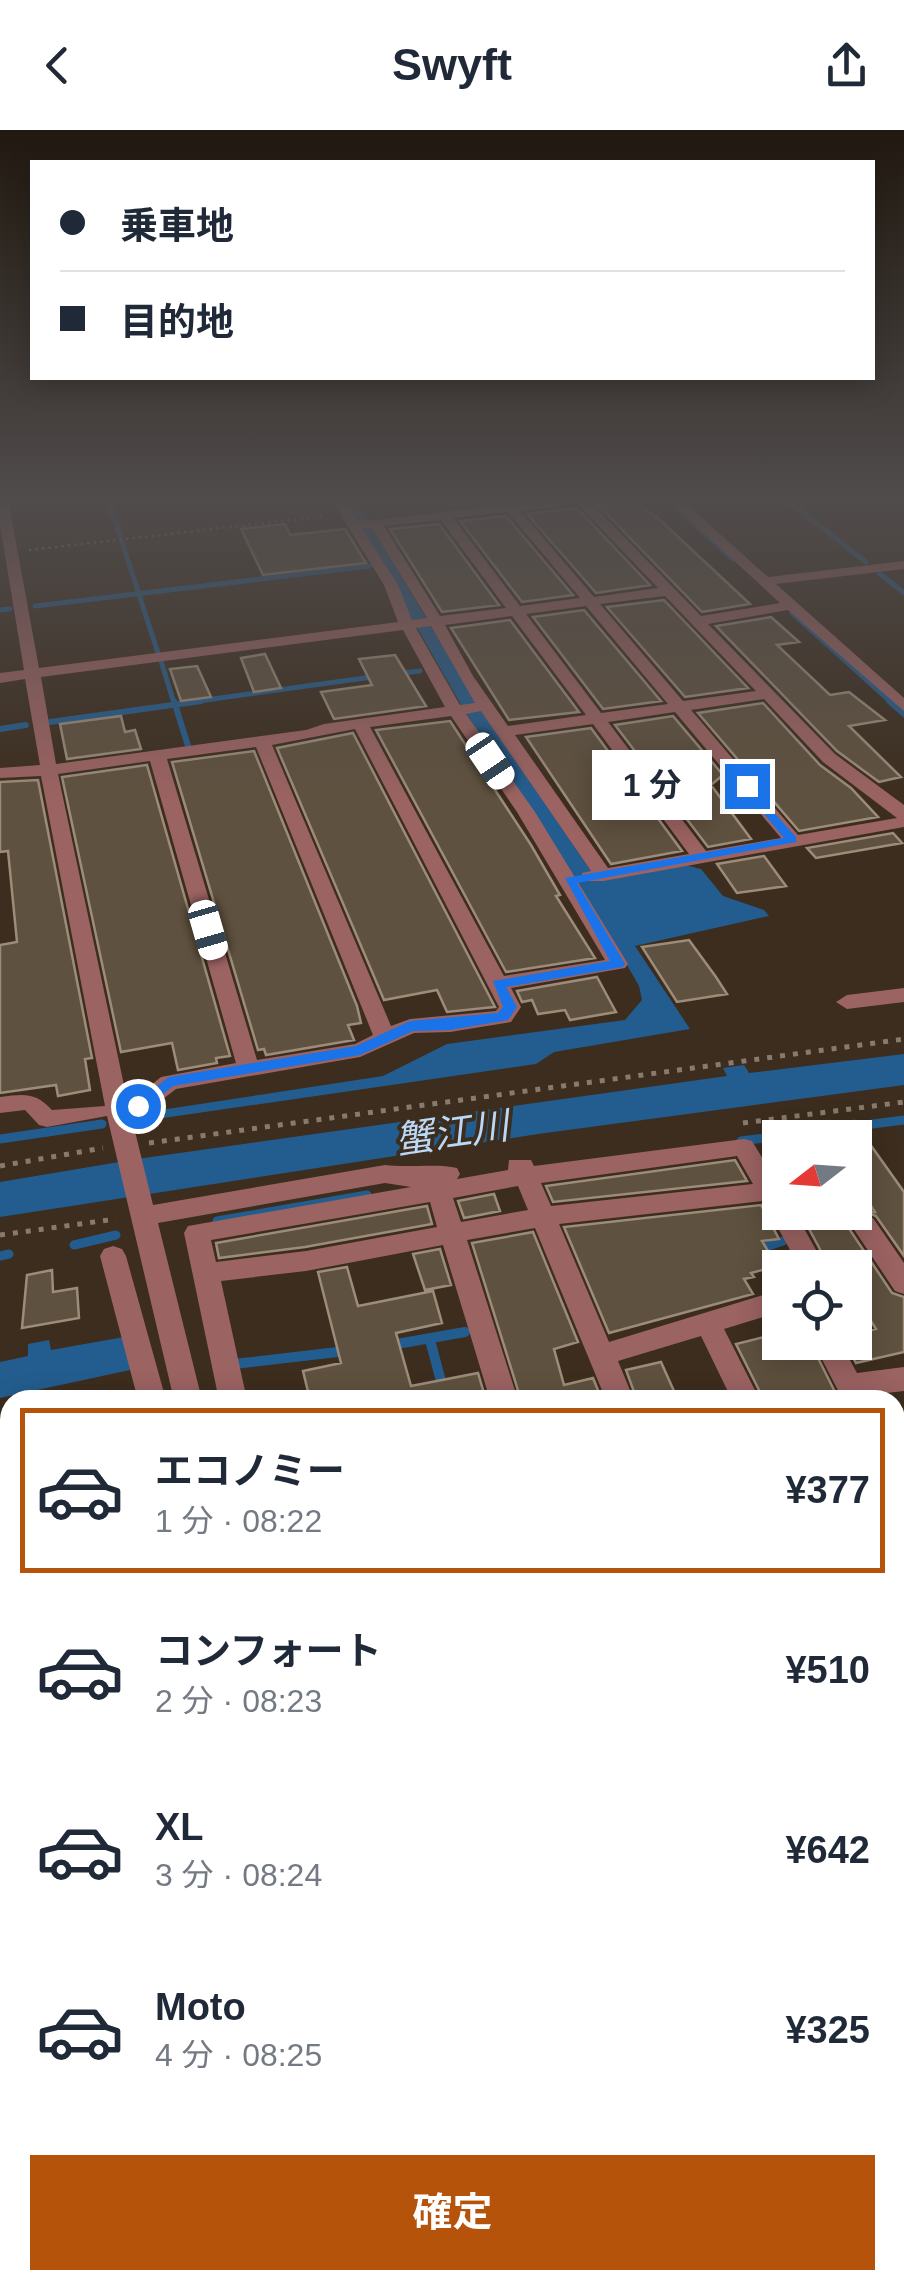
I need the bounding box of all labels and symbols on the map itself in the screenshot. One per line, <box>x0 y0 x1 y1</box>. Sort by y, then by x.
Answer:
car <box>461 728 519 794</box>
callout: 1 分 <box>592 751 712 821</box>
route end <box>725 764 770 809</box>
car <box>185 897 231 963</box>
route start <box>116 1084 161 1129</box>
water label: 蟹江川 <box>393 1104 515 1162</box>
north arrow <box>762 1120 872 1230</box>

